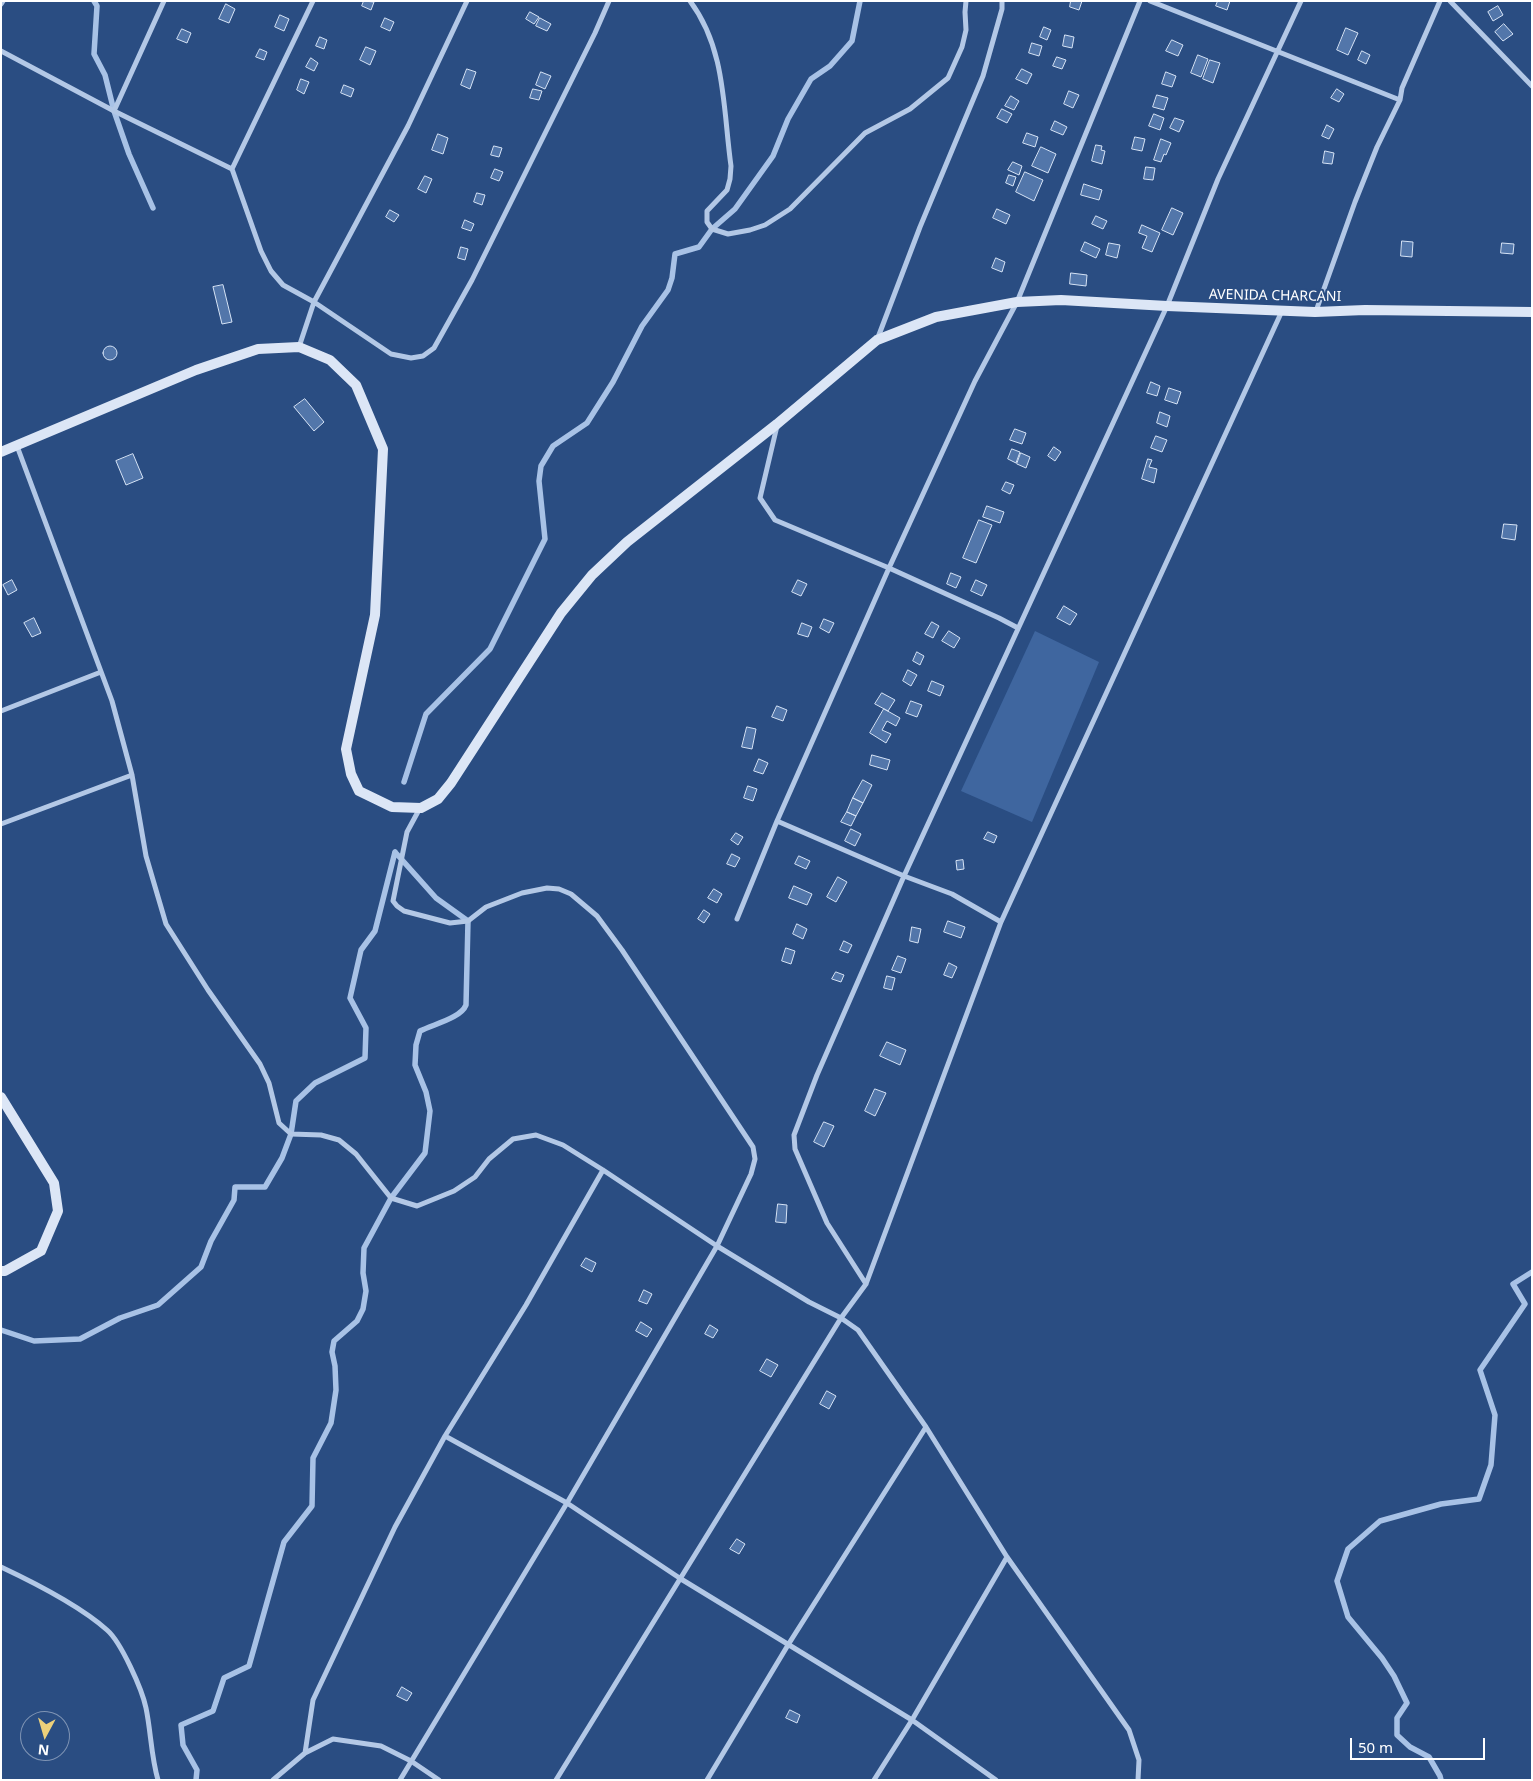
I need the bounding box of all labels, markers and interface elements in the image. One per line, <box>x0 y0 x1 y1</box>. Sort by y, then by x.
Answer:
street label: AVENIDA CHARCANI <box>1209 286 1341 306</box>
north arrow <box>20 1711 70 1761</box>
scale bar <box>1353 1728 1488 1760</box>
text: 50 m <box>1358 1737 1393 1757</box>
text: N <box>37 1740 50 1760</box>

